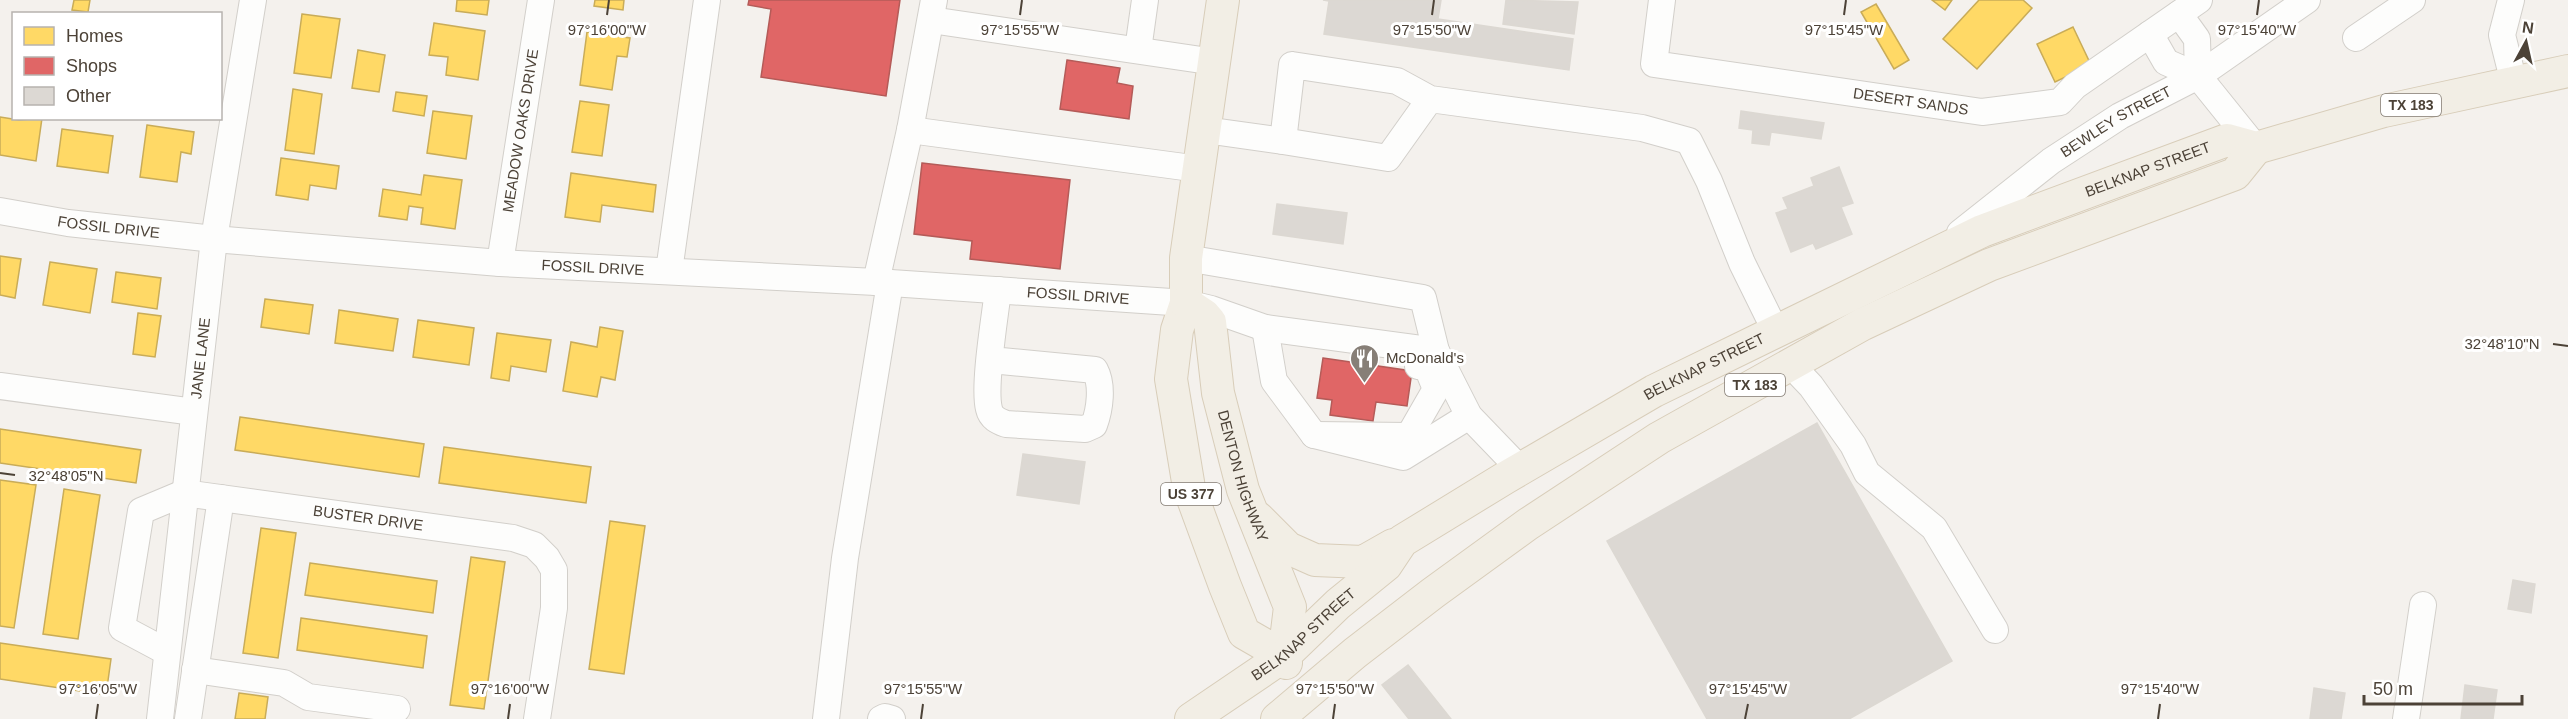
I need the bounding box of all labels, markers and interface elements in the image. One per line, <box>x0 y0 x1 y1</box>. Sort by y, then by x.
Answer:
legend <box>12 12 222 120</box>
north arrow <box>2496 12 2556 72</box>
text: N <box>2521 18 2535 37</box>
text: 97°16'00"W <box>568 21 647 38</box>
text: 97°15'55"W <box>981 21 1060 38</box>
text: 97°15'50"W <box>1393 21 1472 38</box>
text: 97°15'45"W <box>1805 21 1884 38</box>
text: 97°15'40"W <box>2218 21 2297 38</box>
text: Homes <box>66 26 123 46</box>
street label: MEADOW OAKS DRIVE <box>499 48 541 213</box>
text: Shops <box>66 56 117 76</box>
street label: BEWLEY STREET <box>2057 82 2174 161</box>
street label: DESERT SANDS <box>1852 84 1970 118</box>
text: Other <box>66 86 111 106</box>
road number: TX 183 <box>2381 94 2441 116</box>
street label: BELKNAP STREET <box>2083 138 2213 200</box>
street label: FOSSIL DRIVE <box>56 212 161 241</box>
street label: FOSSIL DRIVE <box>541 256 645 278</box>
street label: FOSSIL DRIVE <box>1026 283 1130 307</box>
street label: JANE LANE <box>187 317 213 400</box>
street label: BELKNAP STREET <box>1640 329 1767 403</box>
text: 32°48'10"N <box>2464 335 2540 352</box>
restaurant icon: McDonald's <box>1349 342 1381 384</box>
place label: McDonald's <box>1386 349 1464 366</box>
road number: TX 183 <box>1725 374 1785 396</box>
street label: DENTON HIGHWAY <box>1215 408 1272 544</box>
text: 32°48'05"N <box>28 467 104 484</box>
road number: US 377 <box>1161 483 1221 505</box>
street label: BUSTER DRIVE <box>312 502 424 534</box>
street label: BELKNAP STREET <box>1248 584 1358 684</box>
scale bar <box>2364 668 2522 706</box>
text: 50 m <box>2373 679 2413 699</box>
text: 97°16'05"W <box>59 680 138 697</box>
text: 97°16'00"W <box>471 680 550 697</box>
text: 97°15'55"W <box>884 680 963 697</box>
text: 97°15'50"W <box>1296 680 1375 697</box>
text: 97°15'45"W <box>1709 680 1788 697</box>
text: 97°15'40"W <box>2121 680 2200 697</box>

